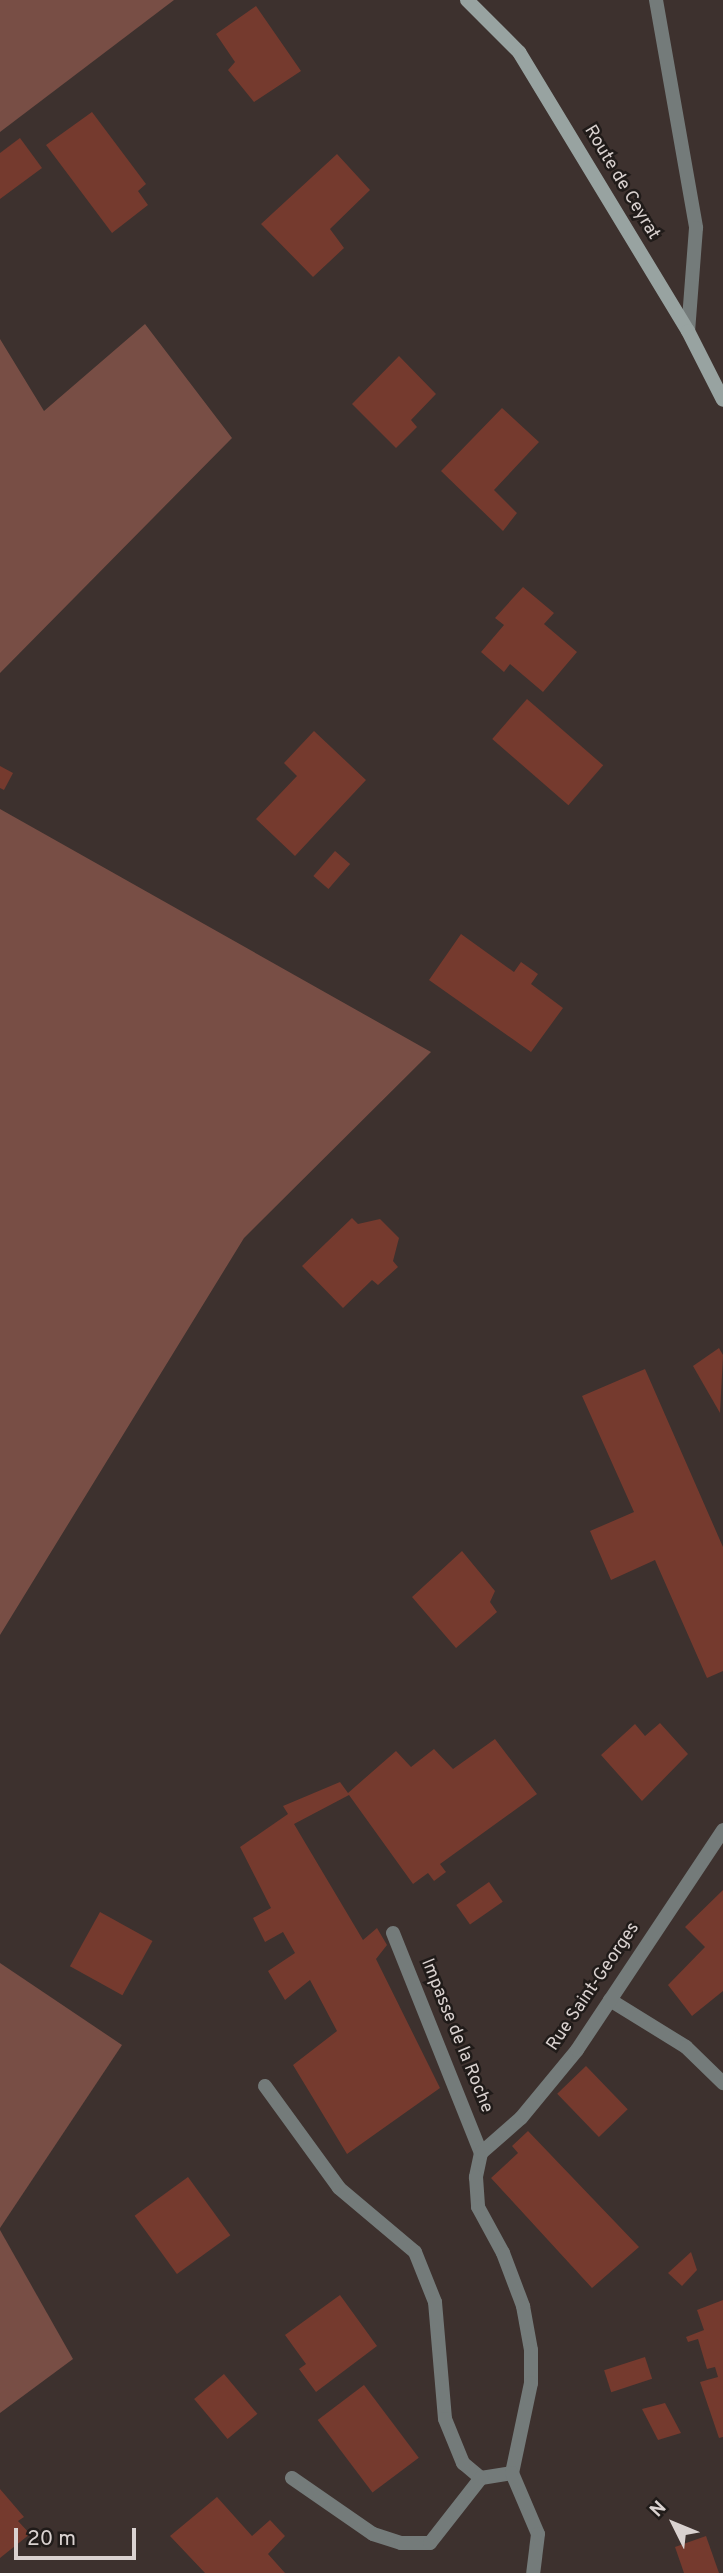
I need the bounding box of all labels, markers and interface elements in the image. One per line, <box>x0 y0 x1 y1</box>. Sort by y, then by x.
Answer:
street label: Route de Ceyrat <box>578 122 664 244</box>
street label: Rue Saint-Georges <box>543 1919 645 2055</box>
street label: Impasse de la Roche <box>415 1956 497 2116</box>
north arrow <box>639 2489 709 2559</box>
text: N <box>645 2497 672 2523</box>
scale bar <box>18 2514 140 2558</box>
text: 20 m <box>27 2526 76 2553</box>

